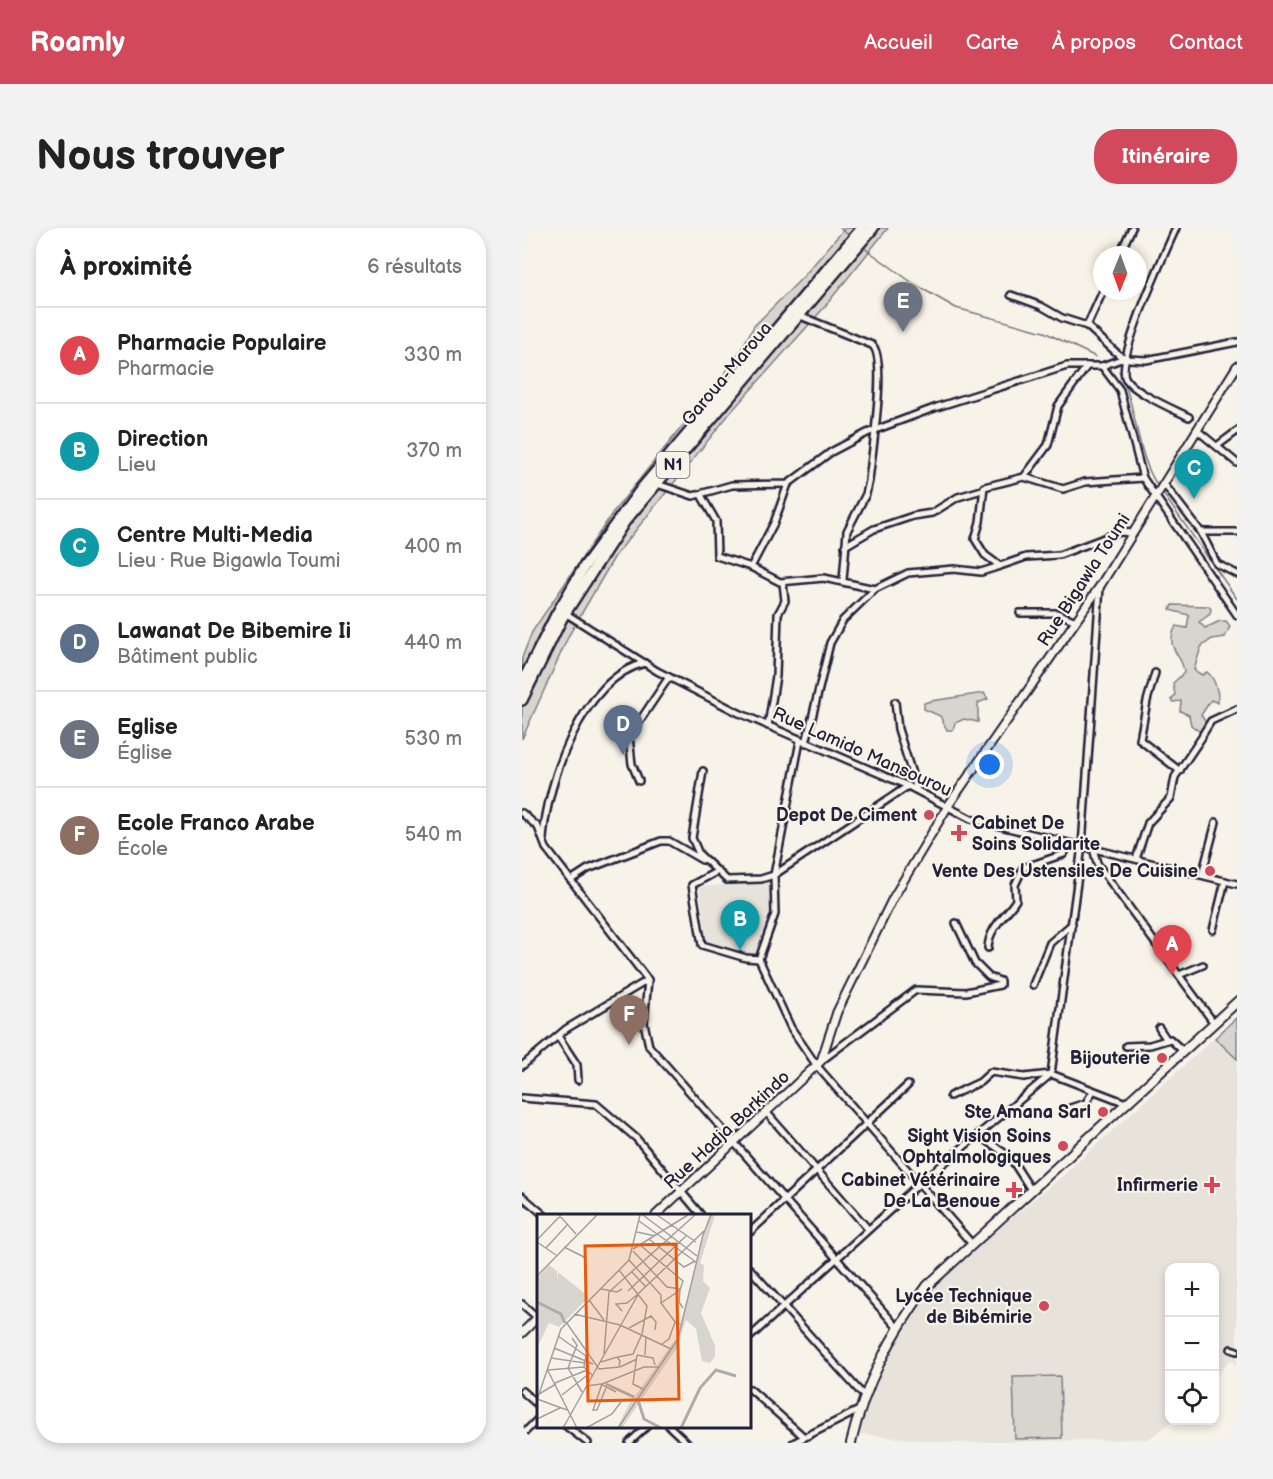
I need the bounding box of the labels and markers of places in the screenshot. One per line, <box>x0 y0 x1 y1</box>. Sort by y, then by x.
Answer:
pin: E <box>884 282 922 332</box>
pin: C <box>1174 450 1214 499</box>
pin: D <box>604 706 642 755</box>
place label: Depot De Ciment <box>776 805 917 826</box>
marker: Depot De Ciment <box>922 808 936 822</box>
place label: Cabinet De Soins Solidarite <box>972 813 1100 855</box>
marker: Cabinet De Soins Solidarite <box>950 824 968 842</box>
place label: Vente Des Ustensiles De Cuisine <box>932 861 1198 882</box>
marker: Vente Des Ustensiles De Cuisine <box>1203 864 1217 878</box>
pin: B <box>720 900 760 950</box>
pin: A <box>1152 926 1192 975</box>
pin: F <box>610 996 648 1045</box>
place label: Bijouterie <box>1070 1048 1150 1069</box>
marker: Bijouterie <box>1155 1051 1169 1065</box>
place label: Ste Amana Sarl <box>965 1102 1091 1123</box>
marker: Ste Amana Sarl <box>1096 1105 1110 1119</box>
place label: Sight Vision Soins Ophtalmologiques <box>902 1126 1051 1168</box>
marker: Sight Vision Soins Ophtalmologiques <box>1056 1139 1070 1153</box>
place label: Cabinet Vétérinaire De La Benoue <box>841 1170 1000 1212</box>
place label: Infirmerie <box>1117 1175 1198 1196</box>
marker: Infirmerie <box>1203 1176 1221 1194</box>
marker: Cabinet Vétérinaire De La Benoue <box>1005 1181 1023 1199</box>
place label: Lycée Technique de Bibémirie <box>895 1286 1032 1328</box>
marker: Lycée Technique de Bibémirie <box>1037 1299 1051 1313</box>

